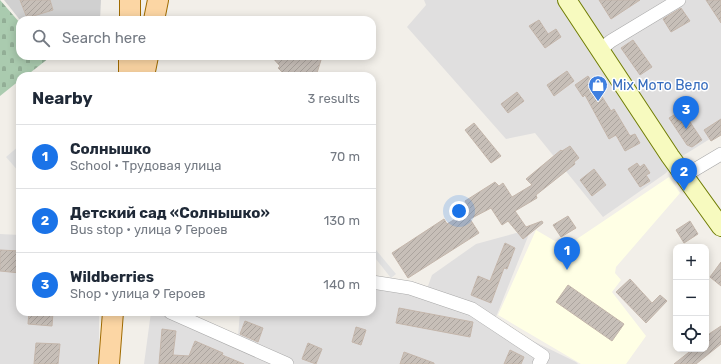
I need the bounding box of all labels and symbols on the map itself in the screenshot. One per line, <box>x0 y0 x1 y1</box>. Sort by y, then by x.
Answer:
shop icon: Mix Мото Вело <box>587 74 609 102</box>
place label: Mix Мото Вело <box>612 77 709 94</box>
pin: 3 <box>673 96 699 129</box>
pin: 2 <box>671 158 697 191</box>
your location <box>449 201 469 221</box>
pin: 1 <box>554 237 580 270</box>

